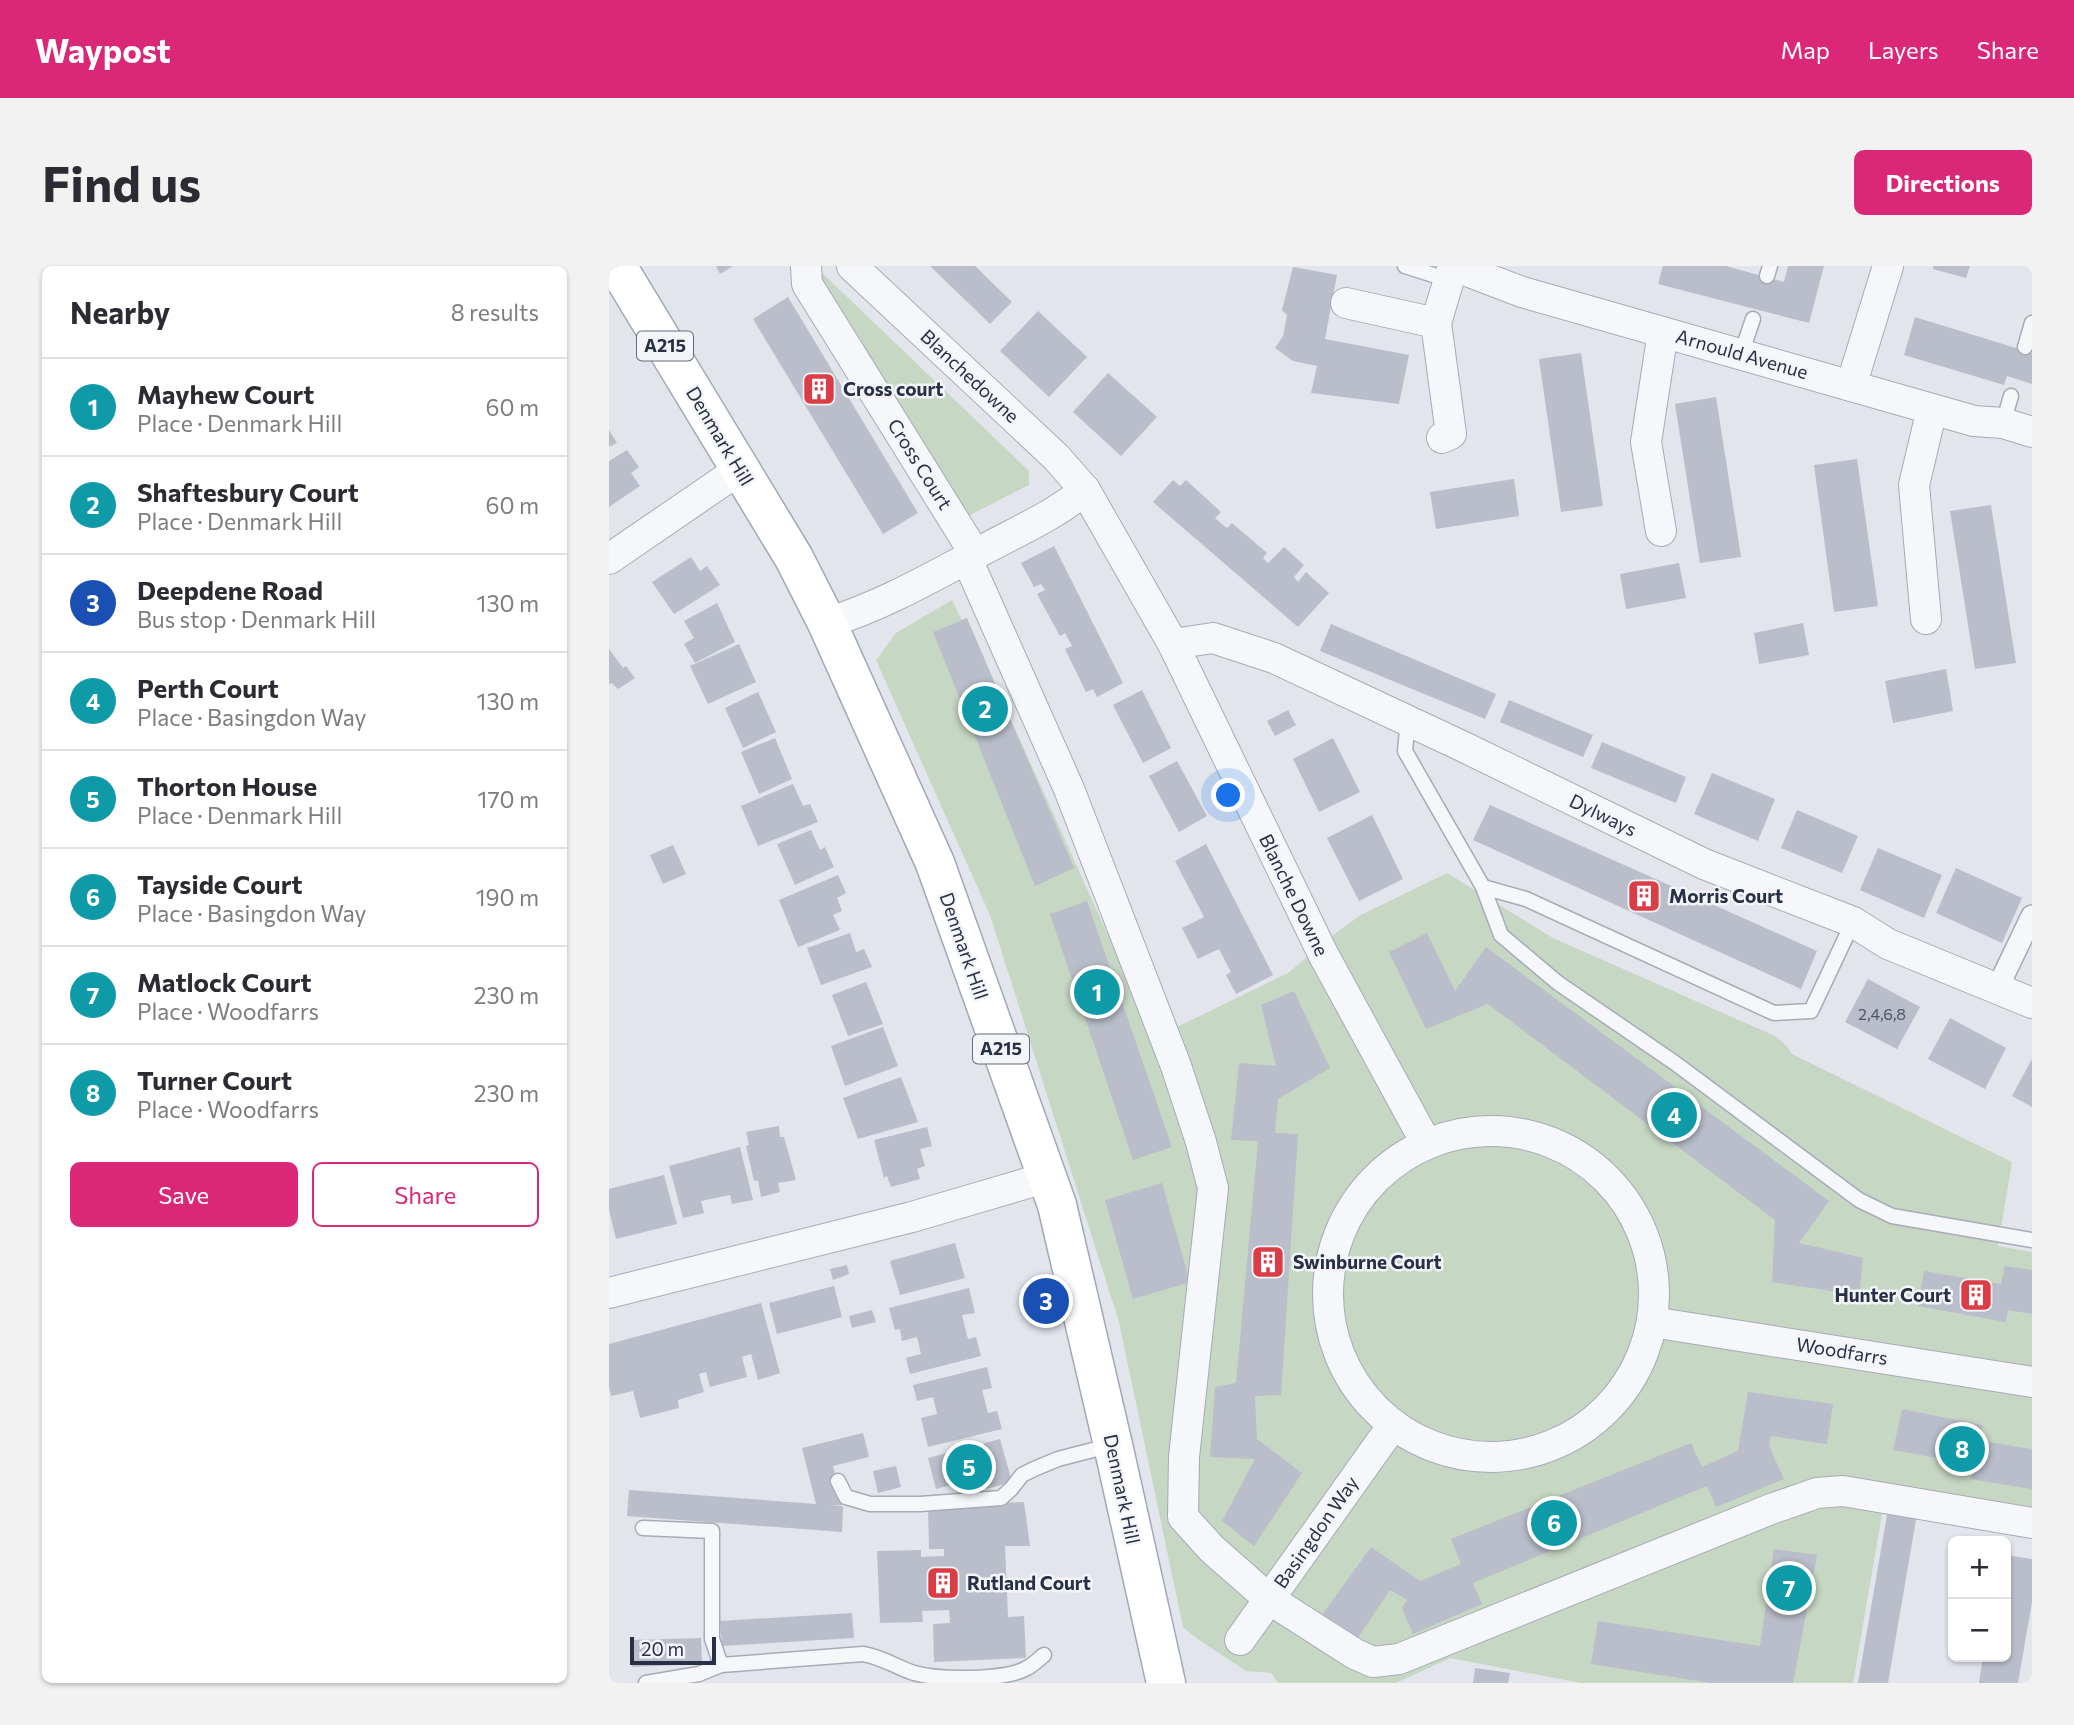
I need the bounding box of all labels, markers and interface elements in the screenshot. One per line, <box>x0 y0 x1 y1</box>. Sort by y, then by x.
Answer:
text: Waypost <box>35 29 171 70</box>
text: Map <box>1781 35 1830 64</box>
text: Layers <box>1868 35 1939 64</box>
text: Share <box>1977 35 2039 64</box>
button: Directions <box>1854 150 2032 215</box>
text: Find us <box>42 152 201 212</box>
text: Nearby <box>70 293 170 330</box>
text: 8 results <box>451 298 539 326</box>
street label: Blanchedowne <box>916 324 1024 427</box>
street label: Arnould Avenue <box>1673 324 1811 383</box>
road number: A215 <box>637 332 693 360</box>
building icon: Cross court <box>800 370 838 408</box>
place label: Cross court <box>843 377 943 400</box>
text: Mayhew Court <box>137 378 314 409</box>
street label: Denmark Hill <box>682 382 759 490</box>
text: 1 <box>88 393 98 421</box>
text: 60 m <box>486 393 539 421</box>
text: Place · Denmark Hill <box>137 409 342 437</box>
street label: Cross Court <box>883 414 957 514</box>
text: Shaftesbury Court <box>137 476 359 507</box>
text: 2 <box>86 491 100 519</box>
text: 60 m <box>486 491 539 519</box>
text: Place · Denmark Hill <box>137 507 342 535</box>
text: Deepdene Road <box>137 574 323 605</box>
text: 3 <box>86 589 100 617</box>
text: 130 m <box>477 589 539 617</box>
text: Bus stop · Denmark Hill <box>137 605 376 633</box>
text: Perth Court <box>137 672 279 703</box>
pin: 2 <box>962 683 1008 735</box>
text: 4 <box>86 687 100 715</box>
text: 130 m <box>477 687 539 715</box>
text: Place · Basingdon Way <box>137 703 366 731</box>
text: Thorton House <box>137 770 317 801</box>
your location <box>1211 778 1245 812</box>
text: 5 <box>86 785 100 813</box>
text: 170 m <box>478 785 539 813</box>
street label: Dylways <box>1566 788 1641 841</box>
text: Place · Denmark Hill <box>137 801 342 829</box>
street label: Blanche Downe <box>1255 830 1334 960</box>
text: Tayside Court <box>137 868 302 899</box>
building icon: Morris Court <box>1625 877 1663 915</box>
text: 6 <box>86 883 100 911</box>
text: 190 m <box>476 883 539 911</box>
place label: Morris Court <box>1669 884 1783 907</box>
street label: Denmark Hill <box>935 889 994 1002</box>
text: Place · Basingdon Way <box>137 899 366 927</box>
text: Matlock Court <box>137 966 311 997</box>
pin: 1 <box>1074 966 1120 1018</box>
text: 7 <box>87 981 99 1009</box>
text: 230 m <box>474 981 539 1009</box>
text: Place · Woodfarrs <box>137 997 319 1025</box>
house number: 2,4,6,8 <box>1858 1004 1906 1023</box>
road number: A215 <box>973 1034 1029 1064</box>
text: Turner Court <box>137 1064 292 1095</box>
text: 8 <box>86 1079 100 1107</box>
text: 230 m <box>474 1079 539 1107</box>
pin: 4 <box>1651 1089 1697 1141</box>
text: Place · Woodfarrs <box>137 1095 319 1123</box>
button: Save <box>70 1162 298 1227</box>
button: Share <box>312 1162 539 1227</box>
building icon: Swinburne Court <box>1249 1243 1287 1281</box>
place label: Swinburne Court <box>1293 1250 1442 1273</box>
pin: 3 <box>1023 1275 1069 1327</box>
building icon: Hunter Court <box>1957 1276 1995 1314</box>
place label: Hunter Court <box>1834 1283 1951 1306</box>
street label: Woodfarrs <box>1795 1332 1890 1369</box>
pin: 8 <box>1939 1423 1985 1475</box>
street label: Denmark Hill <box>1100 1432 1145 1546</box>
pin: 5 <box>946 1441 992 1493</box>
street label: Basingdon Way <box>1268 1471 1363 1592</box>
pin: 6 <box>1531 1497 1577 1549</box>
map controls <box>1948 1536 2011 1662</box>
button: + <box>1948 1536 2011 1599</box>
pin: 7 <box>1766 1562 1812 1614</box>
building icon: Rutland Court <box>924 1564 962 1602</box>
place label: Rutland Court <box>967 1571 1091 1594</box>
button: − <box>1948 1599 2011 1662</box>
scale bar <box>630 1634 716 1666</box>
text: 20 m <box>641 1637 684 1660</box>

